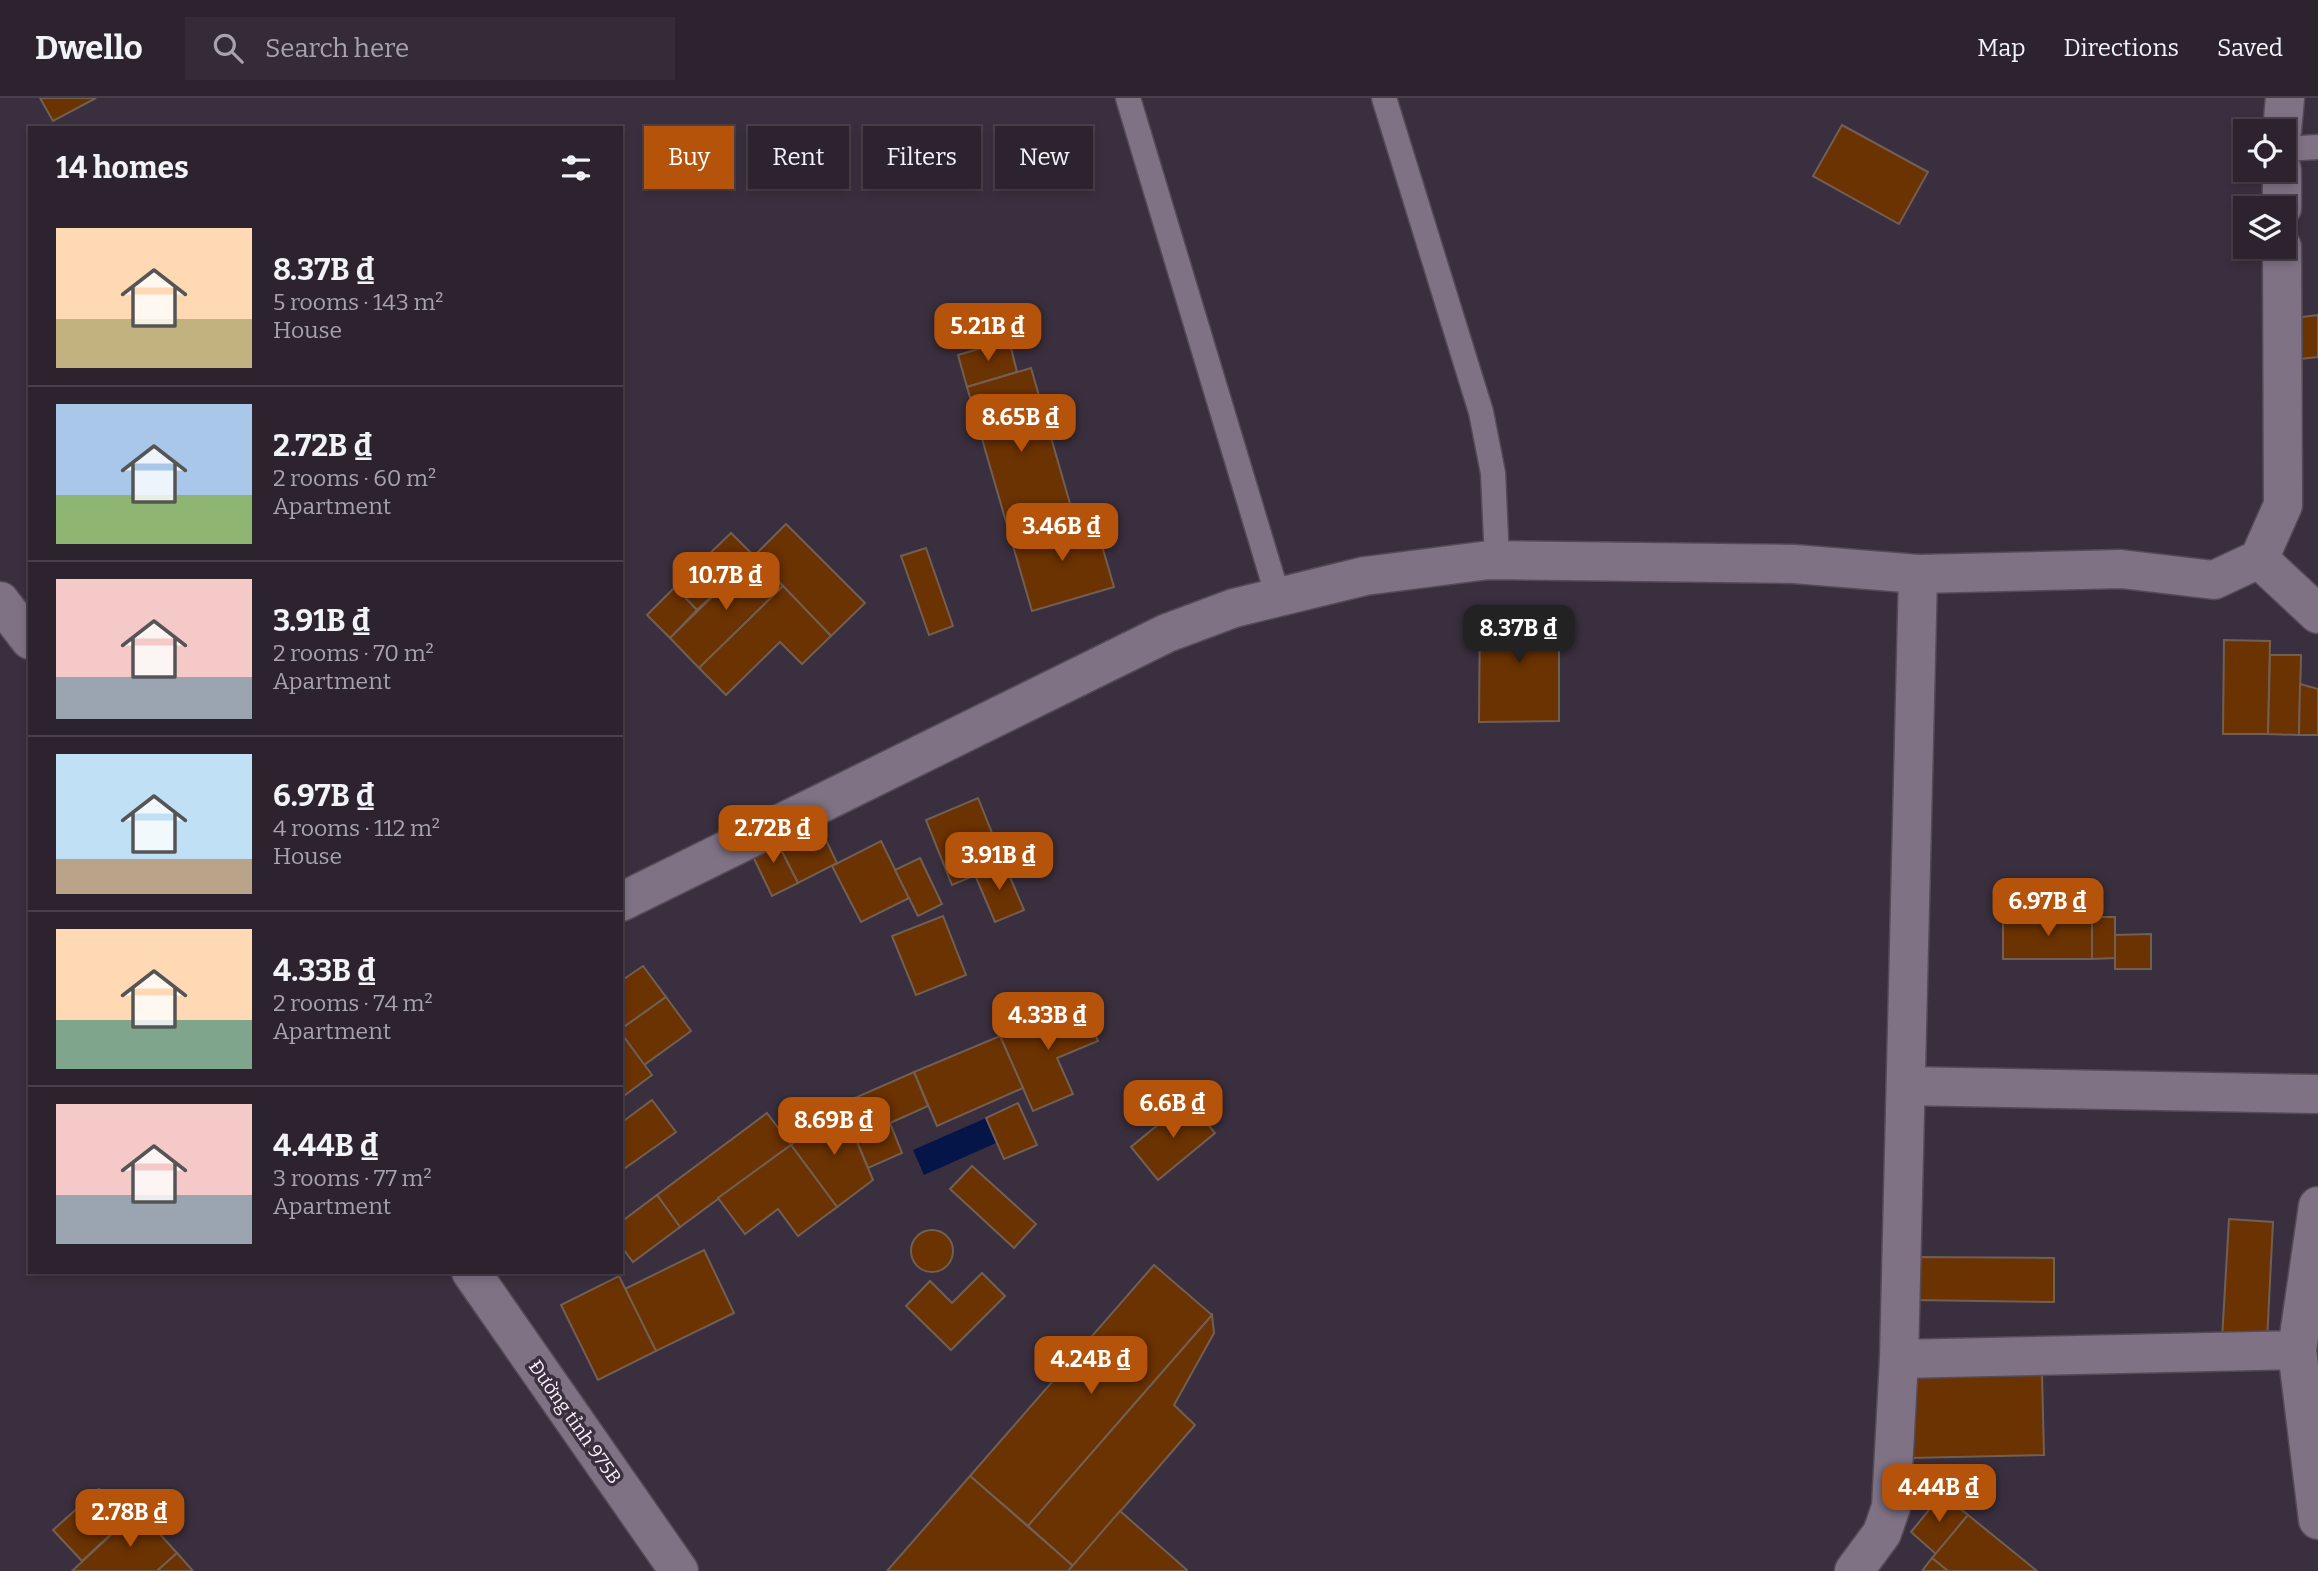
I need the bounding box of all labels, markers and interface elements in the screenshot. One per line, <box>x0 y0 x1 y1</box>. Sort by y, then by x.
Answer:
search box <box>185 17 675 80</box>
text: Dwello <box>35 28 143 68</box>
icon: search <box>209 29 247 67</box>
text: Search here <box>265 33 409 64</box>
text: Map <box>1977 34 2026 62</box>
text: Directions <box>2064 34 2179 62</box>
text: Saved <box>2217 34 2283 62</box>
map controls <box>2233 119 2296 259</box>
button: locate <box>2233 119 2296 182</box>
chip: Buy <box>644 126 734 189</box>
chip: Rent <box>748 126 849 189</box>
chip: Filters <box>863 126 981 189</box>
chip: New <box>995 126 1093 189</box>
icon: filters <box>557 149 595 187</box>
text: 14 homes <box>56 150 189 186</box>
button: layers <box>2233 196 2296 259</box>
text: 8.37B ₫ <box>273 252 376 288</box>
icon: home <box>112 256 196 340</box>
text: 5 rooms · 143 m² <box>273 288 444 316</box>
pin: 5.21B ₫ <box>923 303 1053 363</box>
text: 5.21B ₫ <box>950 312 1026 340</box>
text: House <box>273 316 342 344</box>
pin: 8.65B ₫ <box>956 394 1086 454</box>
text: 8.65B ₫ <box>982 403 1060 431</box>
text: 2.72B ₫ <box>273 428 374 464</box>
icon: home <box>112 432 196 516</box>
text: 2 rooms · 60 m² <box>273 464 436 492</box>
text: Apartment <box>273 492 391 520</box>
pin: 3.46B ₫ <box>997 504 1127 563</box>
text: 3.46B ₫ <box>1022 512 1102 540</box>
pin: 10.7B ₫ <box>661 552 791 612</box>
text: 10.7B ₫ <box>689 561 763 589</box>
text: 3.91B ₫ <box>273 603 372 639</box>
pin: 8.37B ₫ <box>1454 606 1584 665</box>
icon: home <box>112 607 196 691</box>
text: 8.37B ₫ <box>1480 614 1558 642</box>
text: 2 rooms · 70 m² <box>273 639 434 667</box>
text: Apartment <box>273 667 391 695</box>
text: 6.97B ₫ <box>273 778 376 814</box>
icon: home <box>112 782 196 866</box>
pin: 2.72B ₫ <box>708 806 838 865</box>
text: 4 rooms · 112 m² <box>273 814 440 842</box>
text: 2.72B ₫ <box>734 814 812 842</box>
pin: 3.91B ₫ <box>934 832 1064 892</box>
text: 3.91B ₫ <box>961 841 1037 869</box>
text: House <box>273 842 342 870</box>
pin: 6.97B ₫ <box>1983 878 2113 938</box>
text: 6.97B ₫ <box>2009 887 2087 915</box>
text: 4.33B ₫ <box>273 953 377 989</box>
icon: home <box>112 957 196 1041</box>
text: 2 rooms · 74 m² <box>273 989 433 1017</box>
pin: 4.33B ₫ <box>983 992 1113 1052</box>
text: 4.33B ₫ <box>1008 1001 1088 1029</box>
text: Apartment <box>273 1017 391 1045</box>
pin: 6.6B ₫ <box>1116 1080 1230 1140</box>
text: 6.6B ₫ <box>1140 1089 1206 1117</box>
pin: 8.69B ₫ <box>769 1098 899 1157</box>
text: 8.69B ₫ <box>794 1106 874 1134</box>
text: 4.44B ₫ <box>273 1128 380 1164</box>
icon: home <box>112 1132 196 1216</box>
text: 3 rooms · 77 m² <box>273 1164 432 1192</box>
text: Apartment <box>273 1192 391 1220</box>
pin: 4.24B ₫ <box>1026 1336 1156 1396</box>
text: 4.24B ₫ <box>1050 1345 1132 1373</box>
street label: Đường tỉnh 975B <box>524 1356 626 1488</box>
pin: 4.44B ₫ <box>1874 1464 2004 1524</box>
text: 4.44B ₫ <box>1898 1473 1980 1501</box>
pin: 2.78B ₫ <box>65 1490 195 1549</box>
text: 2.78B ₫ <box>91 1498 169 1526</box>

